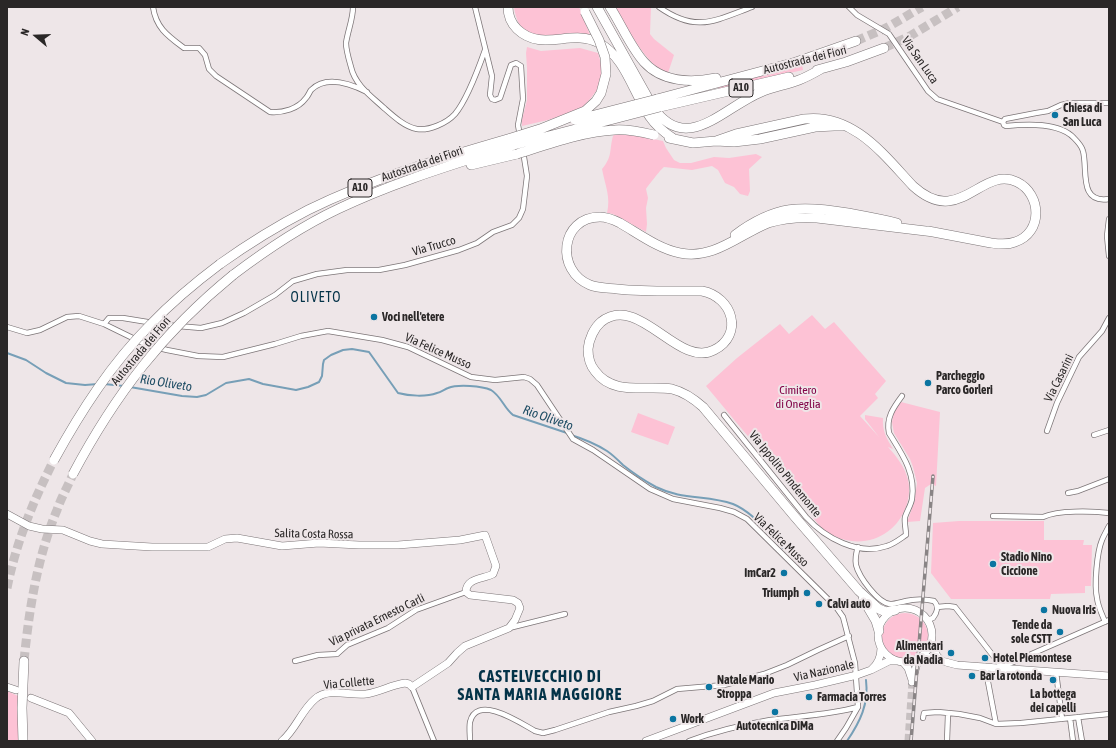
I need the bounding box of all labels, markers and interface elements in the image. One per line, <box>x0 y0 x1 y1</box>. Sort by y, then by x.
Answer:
north arrow <box>16 16 56 56</box>
text: N <box>18 27 31 37</box>
street label: Via San Luca <box>898 34 942 86</box>
street label: Autostrada dei Fiori <box>762 43 848 77</box>
road number: A10 <box>729 79 753 97</box>
place label: Chiesa di San Luca <box>1063 101 1102 129</box>
marker: Chiesa di San Luca <box>1050 110 1060 120</box>
street label: Autostrada dei Fiori <box>379 143 465 185</box>
road number: A10 <box>348 179 372 197</box>
street label: Via Trucco <box>411 233 457 259</box>
district label: OLIVETO <box>290 290 342 306</box>
place label: Voci nell'etere <box>382 310 444 324</box>
marker: Voci nell'etere <box>369 312 379 322</box>
street label: Autostrada dei Fiori <box>108 314 174 388</box>
street label: Via Felice Musso <box>402 330 474 372</box>
street label: Via Casarini <box>1041 352 1077 404</box>
place label: Parcheggio Parco Gorleri <box>936 369 993 397</box>
water label: Rio Oliveto <box>139 371 193 395</box>
marker: Parcheggio Parco Gorleri <box>923 378 933 388</box>
park label: Cimitero di Oneglia <box>775 383 821 411</box>
water label: Rio Oliveto <box>521 402 575 434</box>
street label: Via Ippolito Pindemonte <box>746 428 824 520</box>
street label: Via Felice Musso <box>750 510 812 570</box>
street label: Salita Costa Rossa <box>274 526 354 542</box>
place label: Stadio Nino Ciccione <box>1001 550 1052 578</box>
marker: Stadio Nino Ciccione <box>988 559 998 569</box>
place label: ImCar2 <box>744 566 776 580</box>
marker: ImCar2 <box>779 568 789 578</box>
place label: Triumph <box>762 586 799 600</box>
marker: Triumph <box>802 588 812 598</box>
street label: Via privata Ernesto Carli <box>327 591 427 649</box>
place label: Calvi auto <box>827 597 871 611</box>
marker: Calvi auto <box>814 599 824 609</box>
place label: Nuova Iris <box>1052 603 1096 617</box>
marker: Nuova Iris <box>1039 605 1049 615</box>
place label: Tende da sole CSTT <box>1011 618 1052 646</box>
marker: Tende da sole CSTT <box>1055 627 1065 637</box>
place label: Alimentari da Nadia <box>896 639 943 667</box>
marker: Alimentari da Nadia <box>946 648 956 658</box>
place label: Hotel Piemontese <box>993 651 1072 665</box>
marker: Hotel Piemontese <box>980 653 990 663</box>
street label: Via Nazionale <box>793 657 855 685</box>
district label: CASTELVECCHIO DI SANTA MARIA MAGGIORE <box>458 667 622 705</box>
place label: Bar la rotonda <box>980 669 1042 683</box>
marker: Bar la rotonda <box>967 671 977 681</box>
place label: Natale Mario Stroppa <box>717 673 774 701</box>
street label: Via Collette <box>323 674 375 692</box>
marker: La bottega dei capelli <box>1048 675 1058 685</box>
marker: Natale Mario Stroppa <box>704 682 714 692</box>
place label: La bottega dei capelli <box>1030 687 1076 715</box>
place label: Farmacia Torres <box>817 690 886 704</box>
marker: Farmacia Torres <box>804 692 814 702</box>
marker: Autotecnica DiMa <box>770 707 780 717</box>
place label: Work <box>681 712 704 726</box>
marker: Work <box>668 714 678 724</box>
place label: Autotecnica DiMa <box>736 719 814 733</box>

